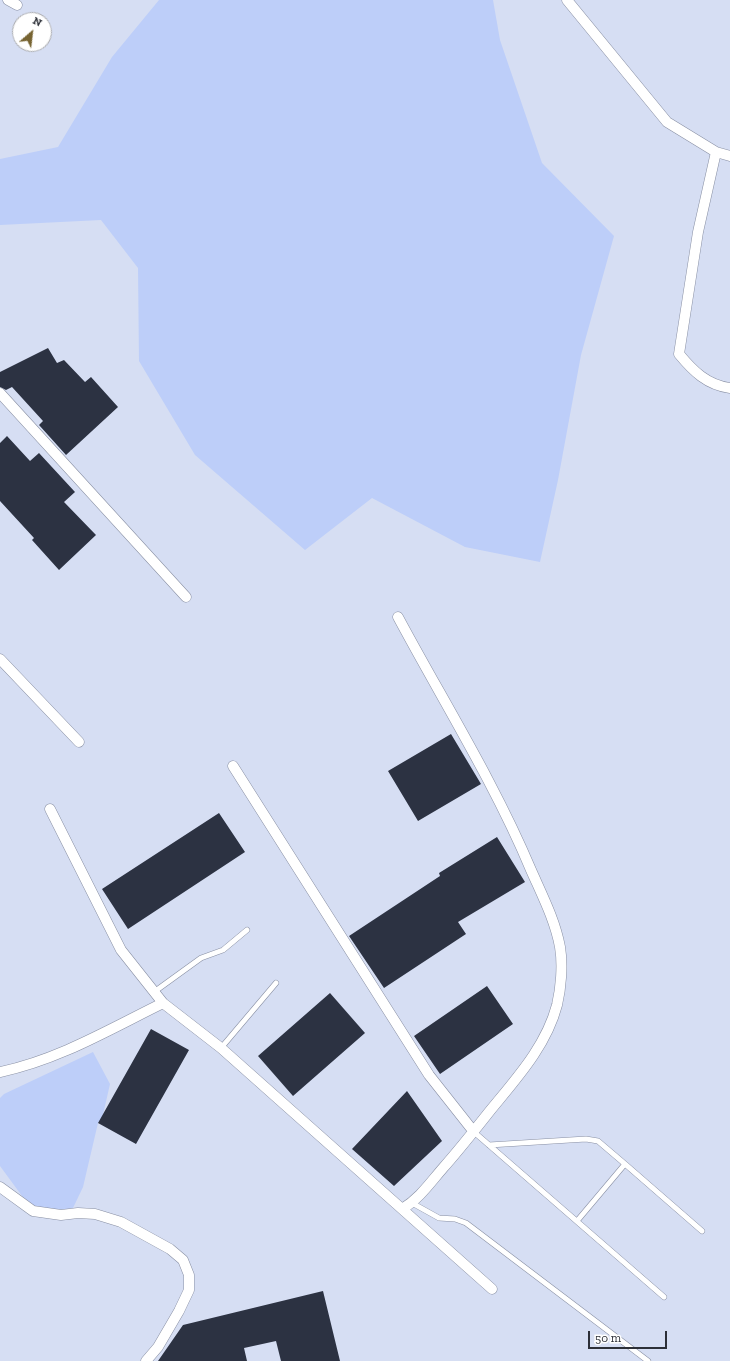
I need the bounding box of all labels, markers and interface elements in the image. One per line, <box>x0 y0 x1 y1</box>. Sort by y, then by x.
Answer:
north arrow <box>12 12 52 52</box>
text: N <box>31 14 44 30</box>
scale bar <box>590 1323 669 1349</box>
text: 50 m <box>595 1331 621 1345</box>

